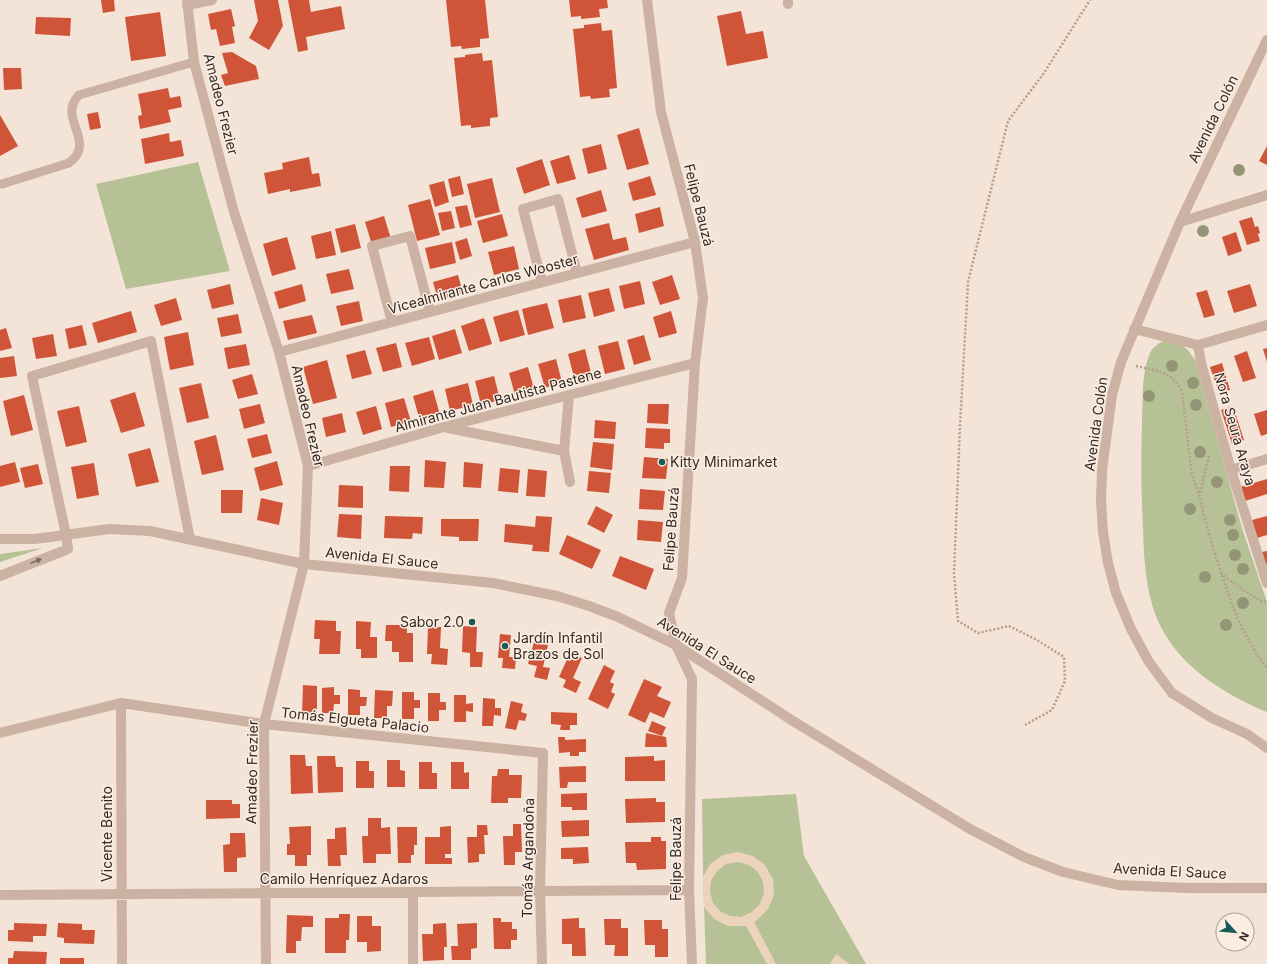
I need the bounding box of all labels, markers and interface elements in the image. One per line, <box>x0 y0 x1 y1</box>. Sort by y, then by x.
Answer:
street label: Amadeo Frezier <box>201 51 242 157</box>
street label: Avenida Colón <box>1184 72 1241 165</box>
street label: Felipe Bauzá <box>681 162 718 248</box>
street label: Vicealmirante Carlos Wooster <box>386 250 580 317</box>
street label: Amadeo Frezier <box>288 363 328 469</box>
street label: Almirante Juan Bautista Pastene <box>393 364 603 435</box>
street label: Nora Seura Araya <box>1211 370 1260 487</box>
street label: Avenida Colón <box>1080 376 1111 472</box>
place label: Kitty Minimarket <box>670 453 778 470</box>
marker: Kitty Minimarket <box>657 457 667 467</box>
street label: Felipe Bauzá <box>659 486 682 572</box>
street label: Avenida El Sauce <box>325 543 439 572</box>
one-way arrow <box>31 558 43 564</box>
street label: Avenida El Sauce <box>655 612 760 687</box>
place label: Sabor 2.0 <box>400 613 464 630</box>
marker: Sabor 2.0 <box>467 617 477 627</box>
place label: Jardín Infantil Brazos de Sol <box>513 629 604 662</box>
marker: Jardín Infantil Brazos de Sol <box>500 641 510 651</box>
street label: Tomás Elgueta Palacio <box>280 703 430 736</box>
street label: Amadeo Frezier <box>242 720 261 824</box>
street label: Vicente Benito <box>98 786 115 882</box>
street label: Tomás Argandoña <box>518 798 537 918</box>
street label: Felipe Bauzá <box>667 817 684 901</box>
street label: Avenida El Sauce <box>1113 859 1227 882</box>
street label: Camilo Henríquez Adaros <box>260 870 428 887</box>
north arrow <box>1215 912 1255 952</box>
text: N <box>1236 930 1252 943</box>

